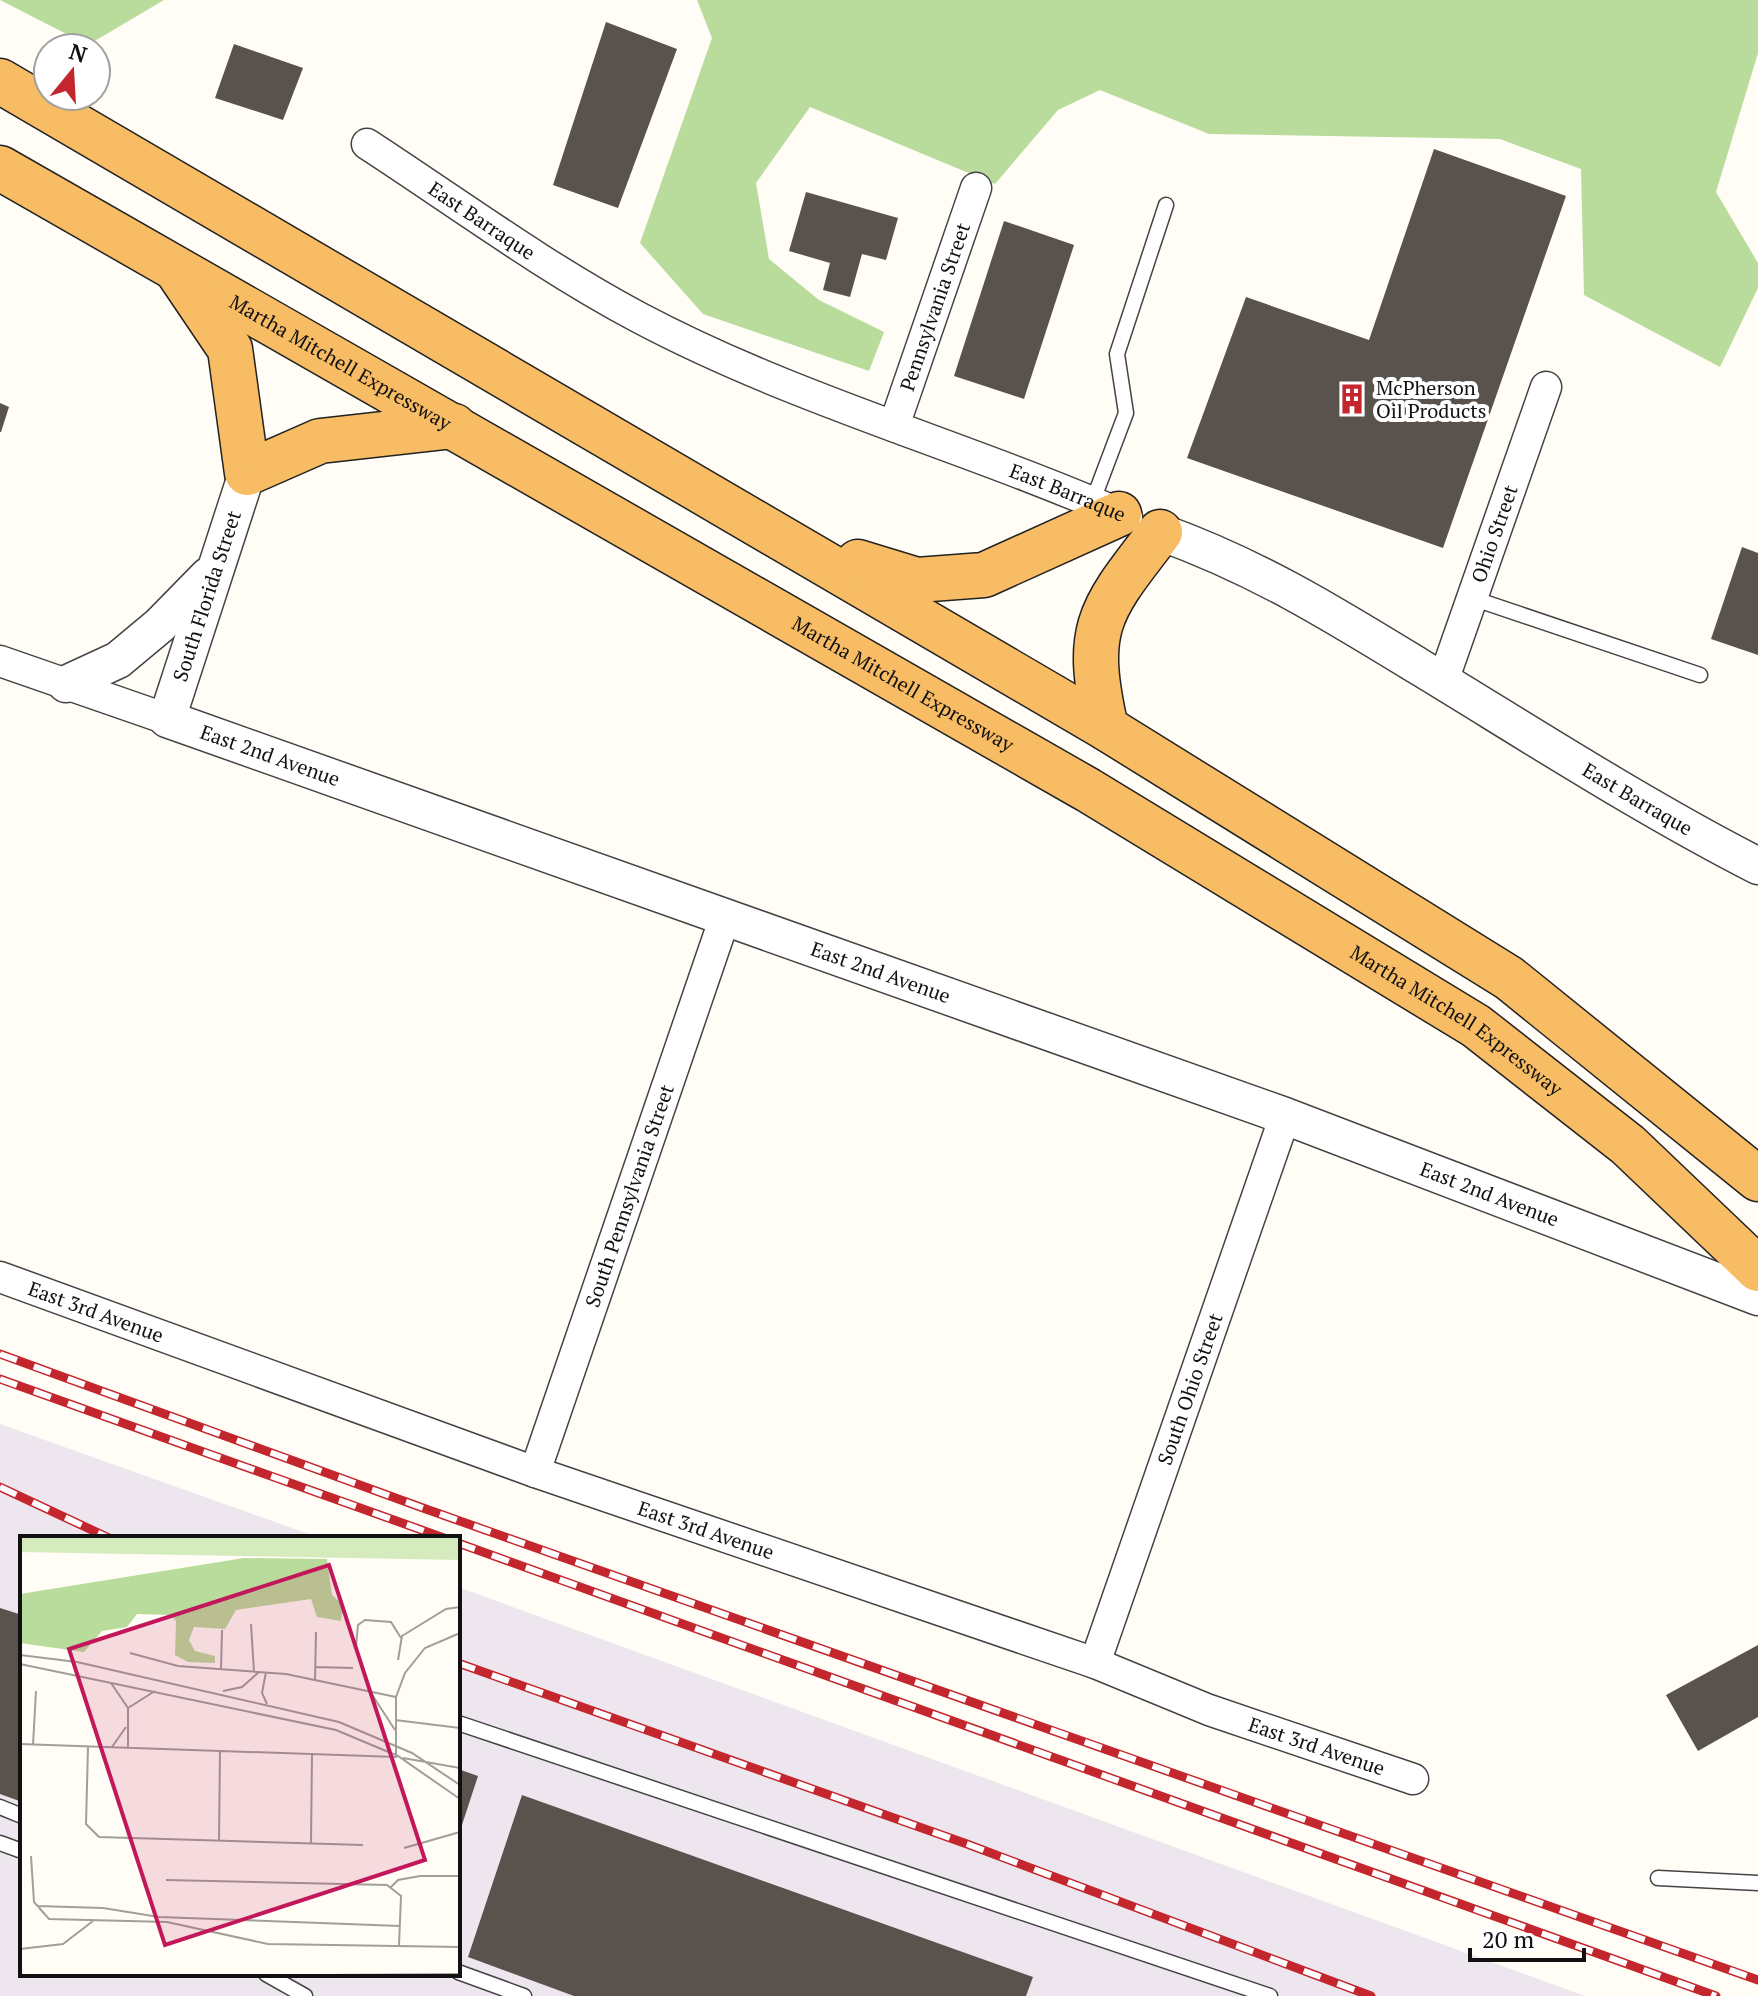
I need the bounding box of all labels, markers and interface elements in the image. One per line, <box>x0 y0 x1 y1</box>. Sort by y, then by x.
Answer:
north arrow <box>32 32 112 112</box>
text: N <box>66 36 91 69</box>
street label: East Barraque <box>423 175 541 266</box>
street label: Pennsylvania Street <box>893 218 976 395</box>
street label: Martha Mitchell Expressway <box>225 288 457 437</box>
place label: McPherson Oil Products <box>1376 374 1486 424</box>
building icon: McPherson Oil Products <box>1335 382 1369 416</box>
street label: East Barraque <box>1006 457 1130 528</box>
street label: Ohio Street <box>1465 481 1524 586</box>
street label: South Florida Street <box>166 506 247 685</box>
street label: Martha Mitchell Expressway <box>787 610 1020 758</box>
street label: East 2nd Avenue <box>197 718 344 792</box>
street label: East Barraque <box>1578 756 1698 841</box>
street label: East 2nd Avenue <box>807 935 954 1009</box>
street label: Martha Mitchell Expressway <box>1345 939 1569 1102</box>
street label: South Pennsylvania Street <box>578 1080 680 1311</box>
street label: East 2nd Avenue <box>1416 1155 1563 1233</box>
street label: East 3rd Avenue <box>25 1274 167 1348</box>
street label: South Ohio Street <box>1151 1309 1229 1469</box>
street label: East 3rd Avenue <box>634 1494 778 1566</box>
inset map <box>20 1536 460 1976</box>
street label: East 3rd Avenue <box>1245 1710 1388 1781</box>
scale bar <box>1470 1912 1584 1962</box>
text: 20 m <box>1482 1923 1534 1955</box>

